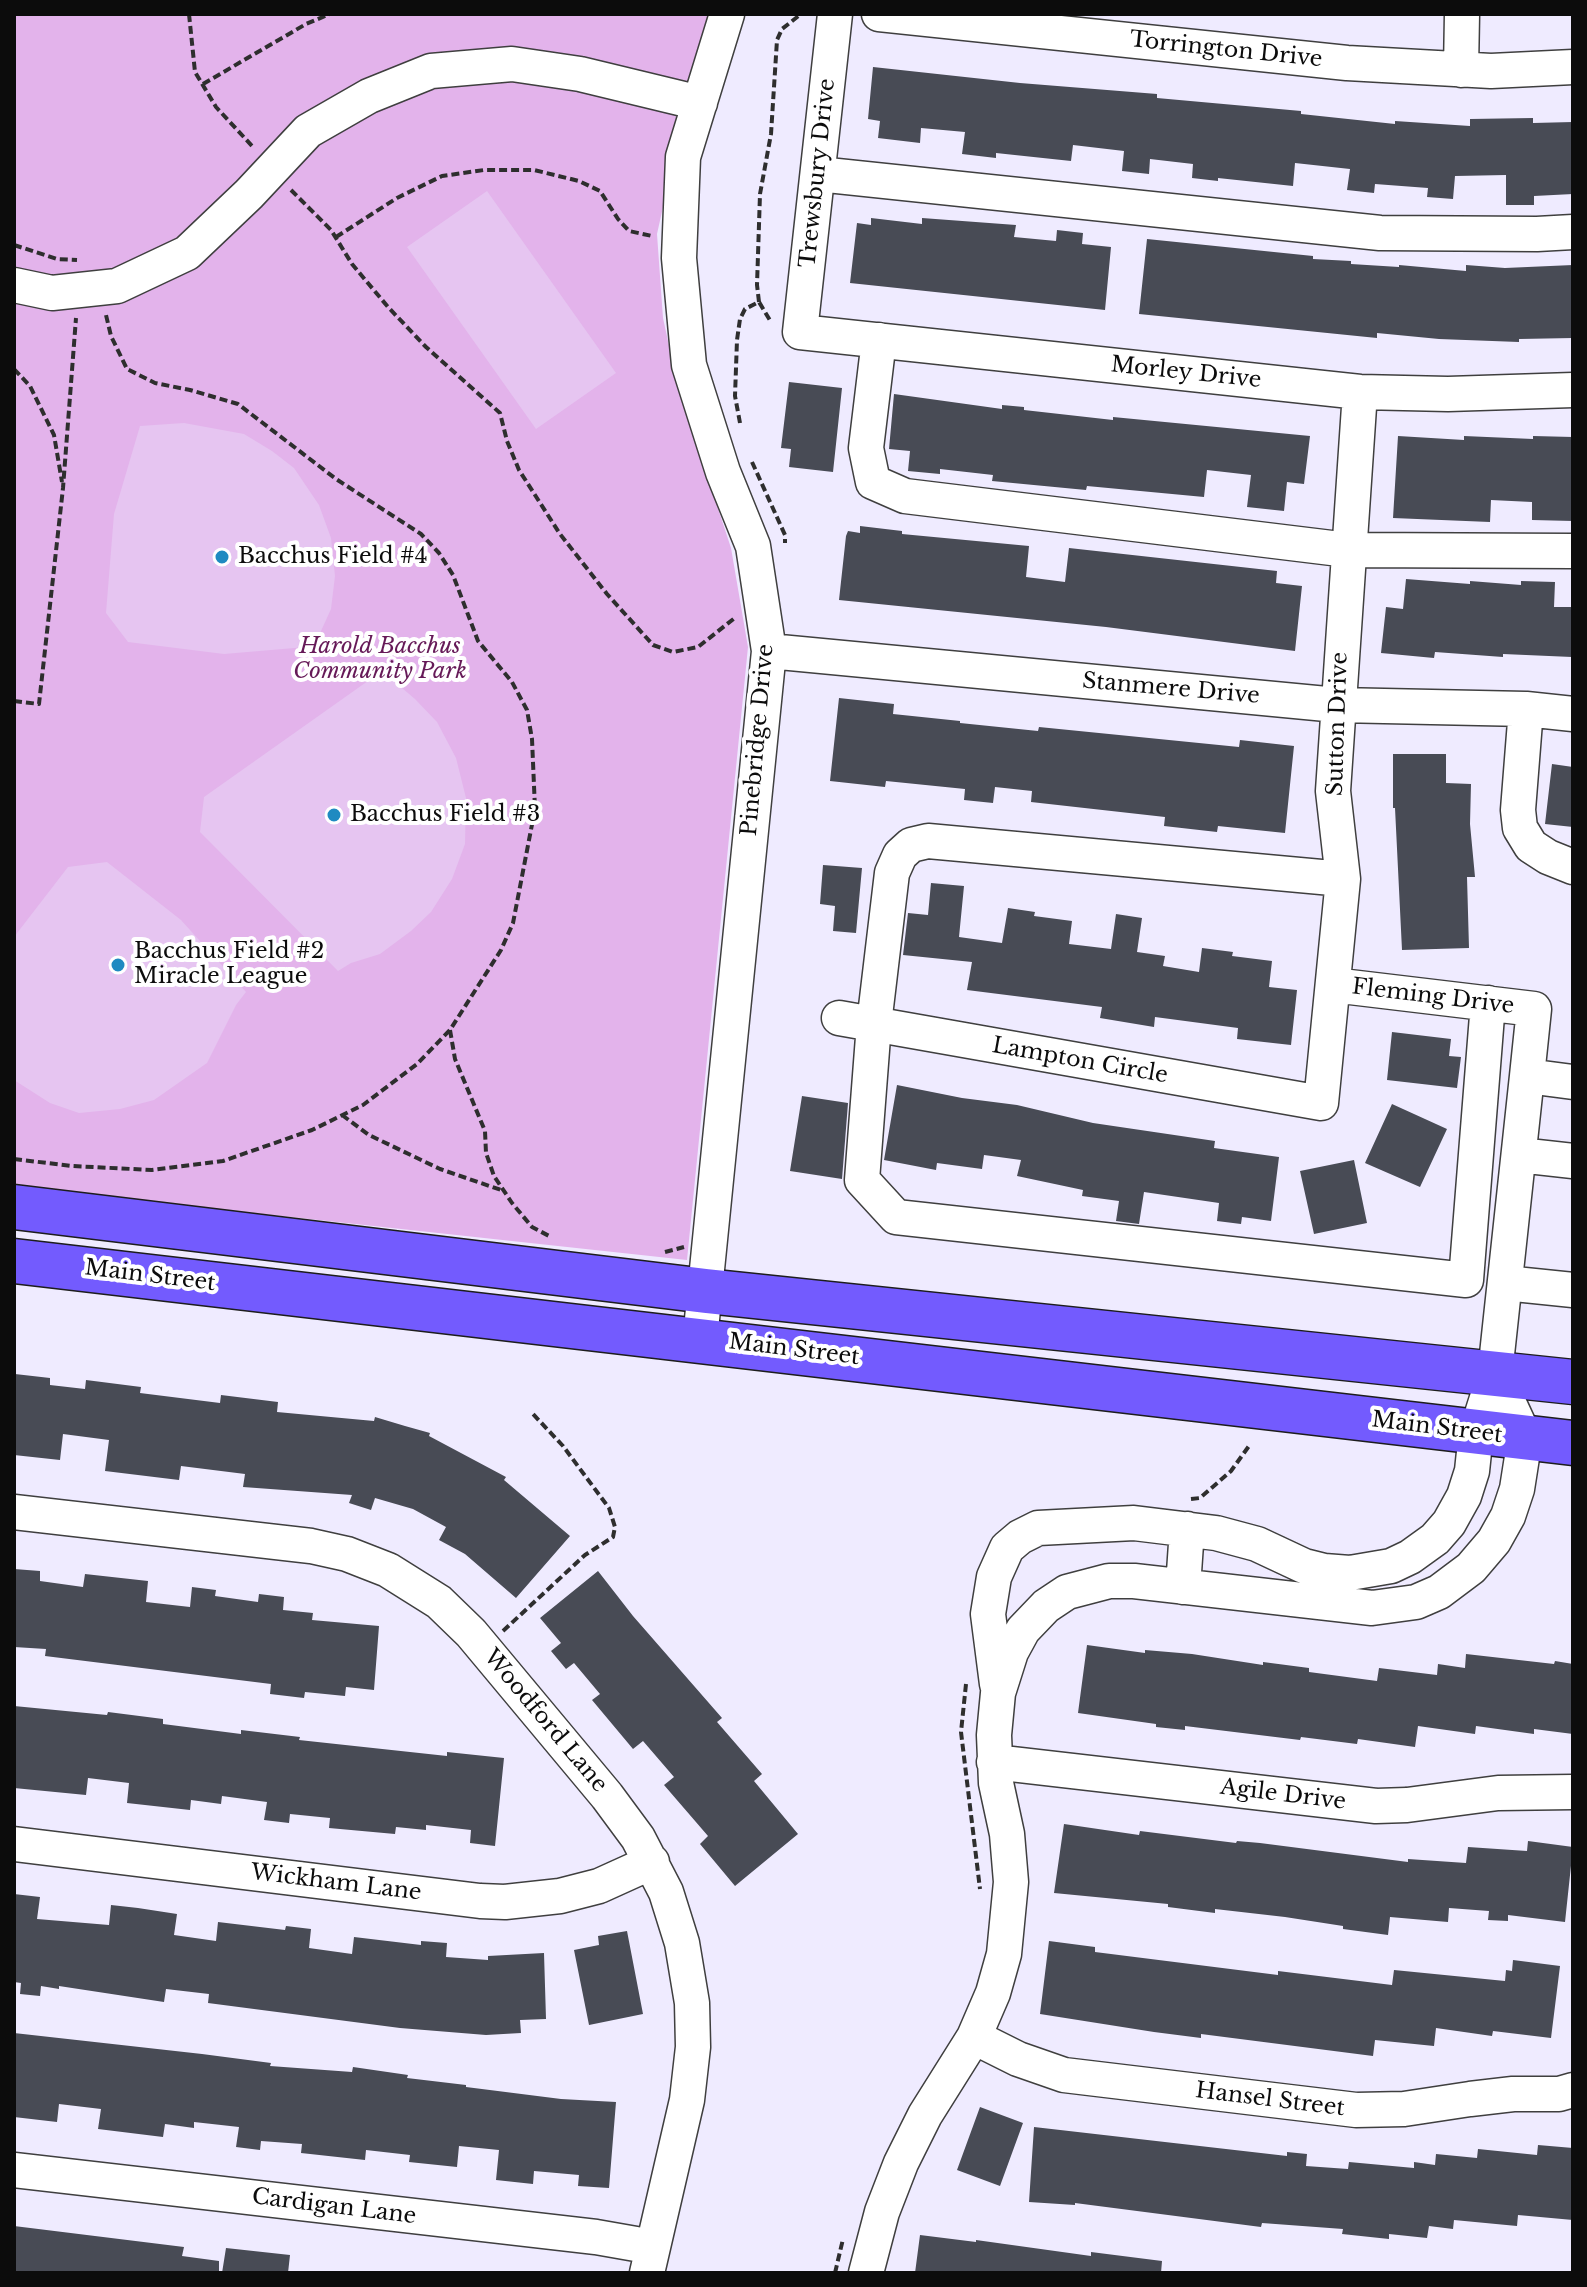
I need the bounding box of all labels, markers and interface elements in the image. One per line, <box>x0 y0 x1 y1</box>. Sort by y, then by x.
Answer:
street label: Torrington Drive <box>1128 27 1324 73</box>
street label: Trewsbury Drive <box>795 77 841 269</box>
street label: Morley Drive <box>1110 352 1262 394</box>
place label: Bacchus Field #4 <box>238 544 428 570</box>
marker: Bacchus Field #4 <box>213 548 231 566</box>
park label: Harold Bacchus Community Park <box>293 634 467 686</box>
street label: Pinebridge Drive <box>736 643 780 837</box>
street label: Sutton Drive <box>1322 651 1354 797</box>
street label: Stanmere Drive <box>1081 668 1261 710</box>
place label: Bacchus Field #3 <box>350 802 540 828</box>
marker: Bacchus Field #3 <box>325 806 343 824</box>
place label: Bacchus Field #2 Miracle League <box>134 939 324 990</box>
marker: Bacchus Field #2 Miracle League <box>109 956 127 974</box>
street label: Fleming Drive <box>1350 974 1516 1020</box>
street label: Lampton Circle <box>990 1033 1170 1089</box>
street label: Main Street <box>83 1255 217 1297</box>
street label: Main Street <box>727 1329 861 1371</box>
street label: Main Street <box>1370 1407 1504 1449</box>
street label: Woodford Lane <box>478 1644 612 1798</box>
street label: Agile Drive <box>1219 1774 1347 1816</box>
street label: Wickham Lane <box>249 1859 423 1907</box>
street label: Hansel Street <box>1194 2078 1346 2122</box>
street label: Cardigan Lane <box>250 2184 418 2230</box>

